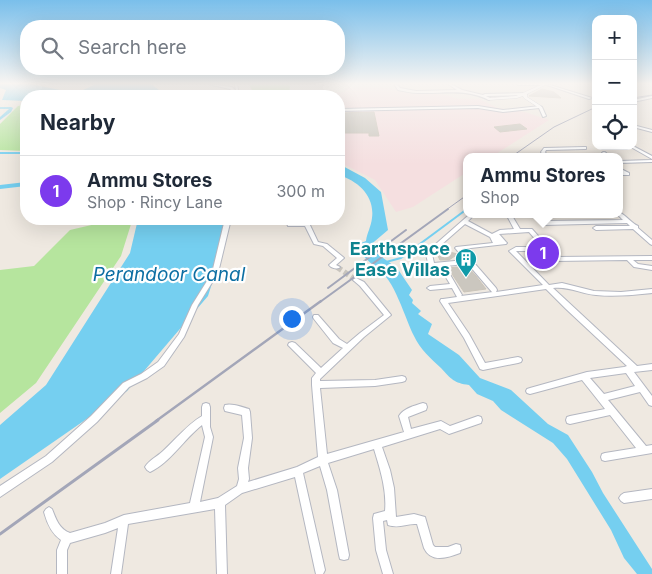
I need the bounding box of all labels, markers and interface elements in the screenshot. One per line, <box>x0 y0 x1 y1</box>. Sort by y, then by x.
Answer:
map controls <box>592 15 637 150</box>
button: + <box>592 15 637 60</box>
search box <box>20 20 345 75</box>
icon: search <box>38 34 66 62</box>
text: Search here <box>78 36 187 59</box>
button: − <box>592 60 637 105</box>
button: locate <box>592 105 637 150</box>
text: Nearby <box>40 110 115 135</box>
popup <box>463 153 623 218</box>
text: Ammu Stores <box>480 164 606 187</box>
text: Ammu Stores <box>87 169 212 192</box>
text: 1 <box>53 181 59 201</box>
text: 300 m <box>276 181 325 201</box>
text: Shop <box>480 187 519 207</box>
text: Shop · Rincy Lane <box>87 192 222 212</box>
pin: 1 <box>527 234 559 272</box>
place label: Earthspace Ease Villas <box>350 238 450 280</box>
building icon: Earthspace Ease Villas <box>454 247 478 278</box>
water label: Perandoor Canal <box>93 263 246 286</box>
your location <box>279 306 305 332</box>

